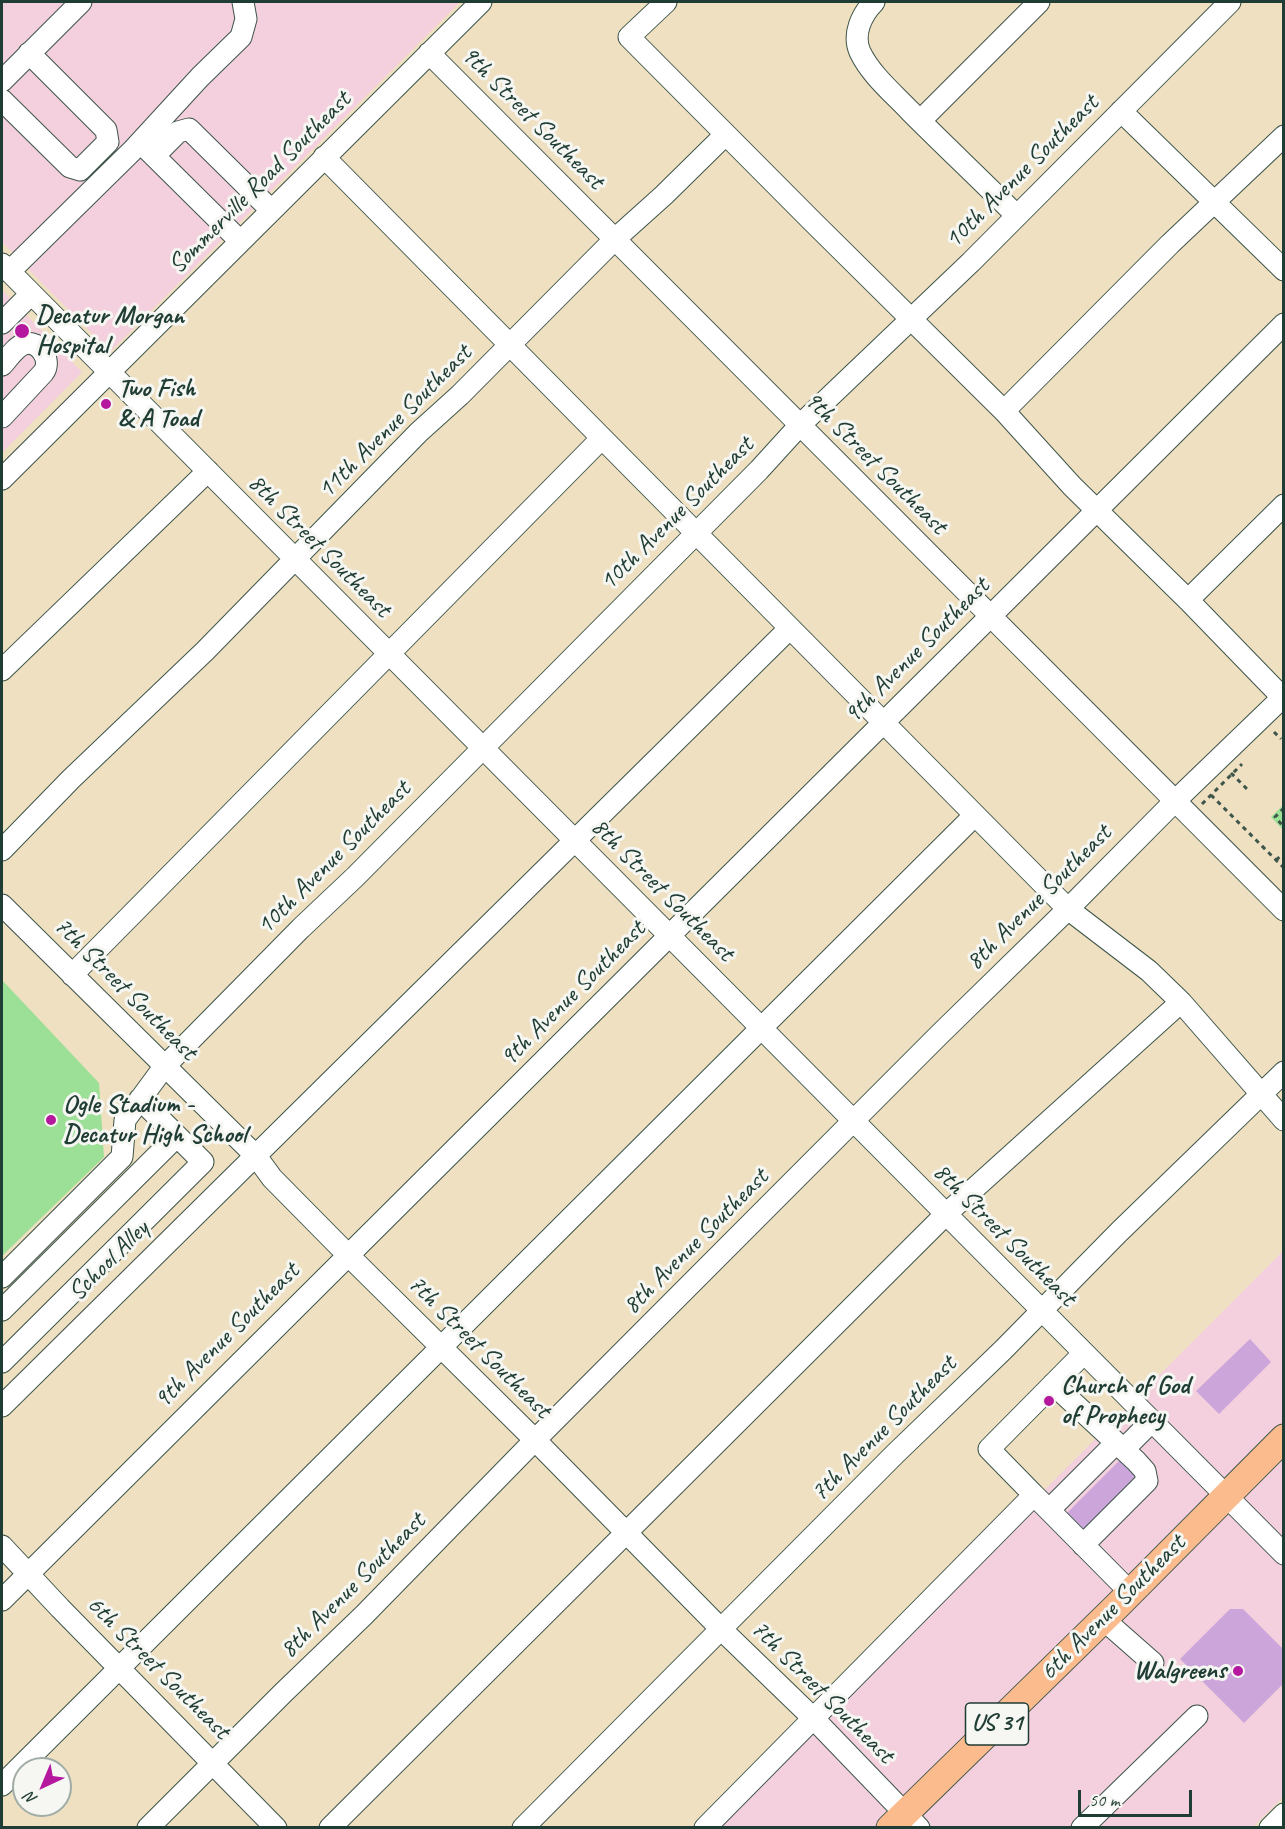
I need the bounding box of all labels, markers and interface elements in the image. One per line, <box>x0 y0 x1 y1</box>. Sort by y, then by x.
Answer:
street label: 9th Street Southeast <box>454 40 610 196</box>
street label: Sommerville Road Southeast <box>162 85 358 281</box>
street label: 10th Avenue Southeast <box>938 88 1106 256</box>
place label: Decatur Morgan Hospital <box>36 300 184 362</box>
marker: Decatur Morgan Hospital <box>13 322 31 340</box>
street label: 11th Avenue Southeast <box>311 338 479 506</box>
place label: Two Fish & A Toad <box>118 373 199 434</box>
street label: 9th Street Southeast <box>797 385 953 541</box>
marker: Two Fish & A Toad <box>99 397 113 411</box>
street label: 10th Avenue Southeast <box>593 430 761 598</box>
street label: 8th Street Southeast <box>241 468 397 624</box>
street label: 9th Avenue Southeast <box>838 572 996 730</box>
street label: 10th Avenue Southeast <box>250 774 418 942</box>
street label: 8th Street Southeast <box>584 812 740 968</box>
street label: 8th Avenue Southeast <box>960 819 1118 977</box>
street label: 7th Street Southeast <box>47 911 203 1067</box>
street label: 9th Avenue Southeast <box>494 915 652 1073</box>
place label: Ogle Stadium - Decatur High School <box>63 1089 247 1150</box>
marker: Ogle Stadium - Decatur High School <box>44 1113 58 1127</box>
street label: 8th Street Southeast <box>926 1157 1082 1313</box>
street label: 8th Avenue Southeast <box>617 1163 775 1321</box>
street label: School Alley <box>62 1214 156 1308</box>
street label: 9th Avenue Southeast <box>148 1257 306 1415</box>
street label: 7th Street Southeast <box>401 1269 557 1425</box>
street label: 7th Avenue Southeast <box>805 1350 963 1508</box>
place label: Church of God of Prophecy <box>1061 1370 1189 1432</box>
marker: Church of God of Prophecy <box>1042 1394 1056 1408</box>
street label: 8th Avenue Southeast <box>274 1507 432 1665</box>
street label: 6th Avenue Southeast <box>1034 1529 1192 1687</box>
street label: 6th Street Southeast <box>80 1590 236 1746</box>
street label: 7th Street Southeast <box>744 1614 900 1770</box>
place label: Walgreens <box>1134 1655 1226 1687</box>
marker: Walgreens <box>1231 1664 1245 1678</box>
road number: US 31 <box>966 1703 1028 1745</box>
north arrow <box>12 1757 72 1817</box>
scale bar <box>1081 1778 1195 1816</box>
text: N <box>20 1788 41 1809</box>
text: 50 m <box>1089 1789 1120 1811</box>

